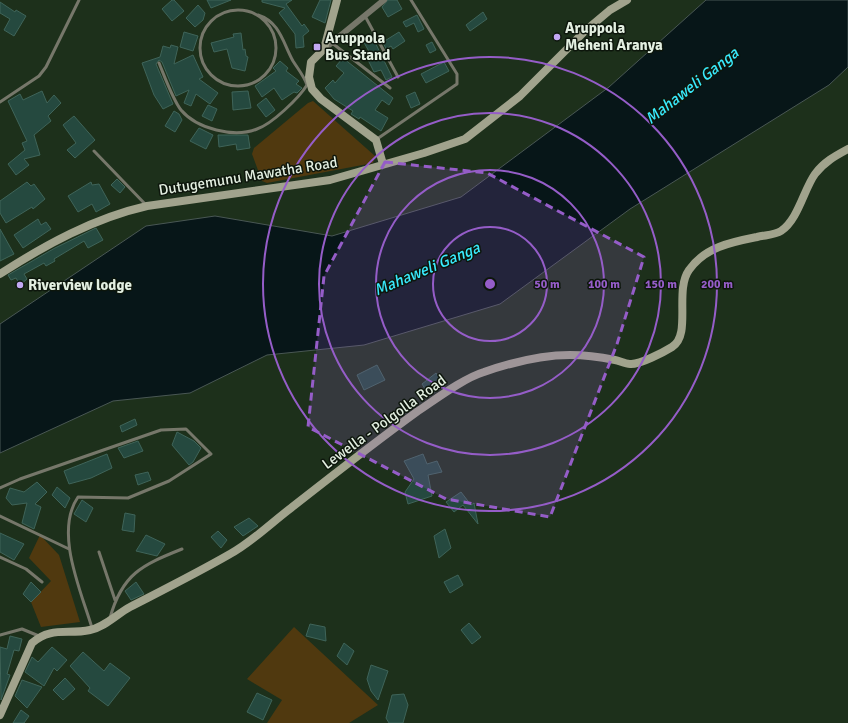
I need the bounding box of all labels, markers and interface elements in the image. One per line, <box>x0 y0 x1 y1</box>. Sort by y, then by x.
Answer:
place label: Aruppola Meheni Aranya <box>565 19 663 54</box>
place label: Aruppola Bus Stand <box>325 29 390 64</box>
marker: Aruppola Meheni Aranya <box>552 32 562 42</box>
marker: Aruppola Bus Stand <box>312 42 322 52</box>
water label: Mahaweli Ganga <box>641 43 743 129</box>
street label: Dutugemunu Mawatha Road <box>157 153 339 199</box>
water label: Mahaweli Ganga <box>371 237 484 300</box>
place label: Riverview lodge <box>28 276 132 294</box>
centre of rings <box>483 277 497 291</box>
text: 50 m <box>534 277 560 292</box>
text: 100 m <box>588 277 620 292</box>
text: 150 m <box>645 277 677 292</box>
text: 200 m <box>701 277 733 292</box>
marker: Riverview lodge <box>15 280 25 290</box>
street label: Lewella - Polgolla Road <box>319 371 449 473</box>

